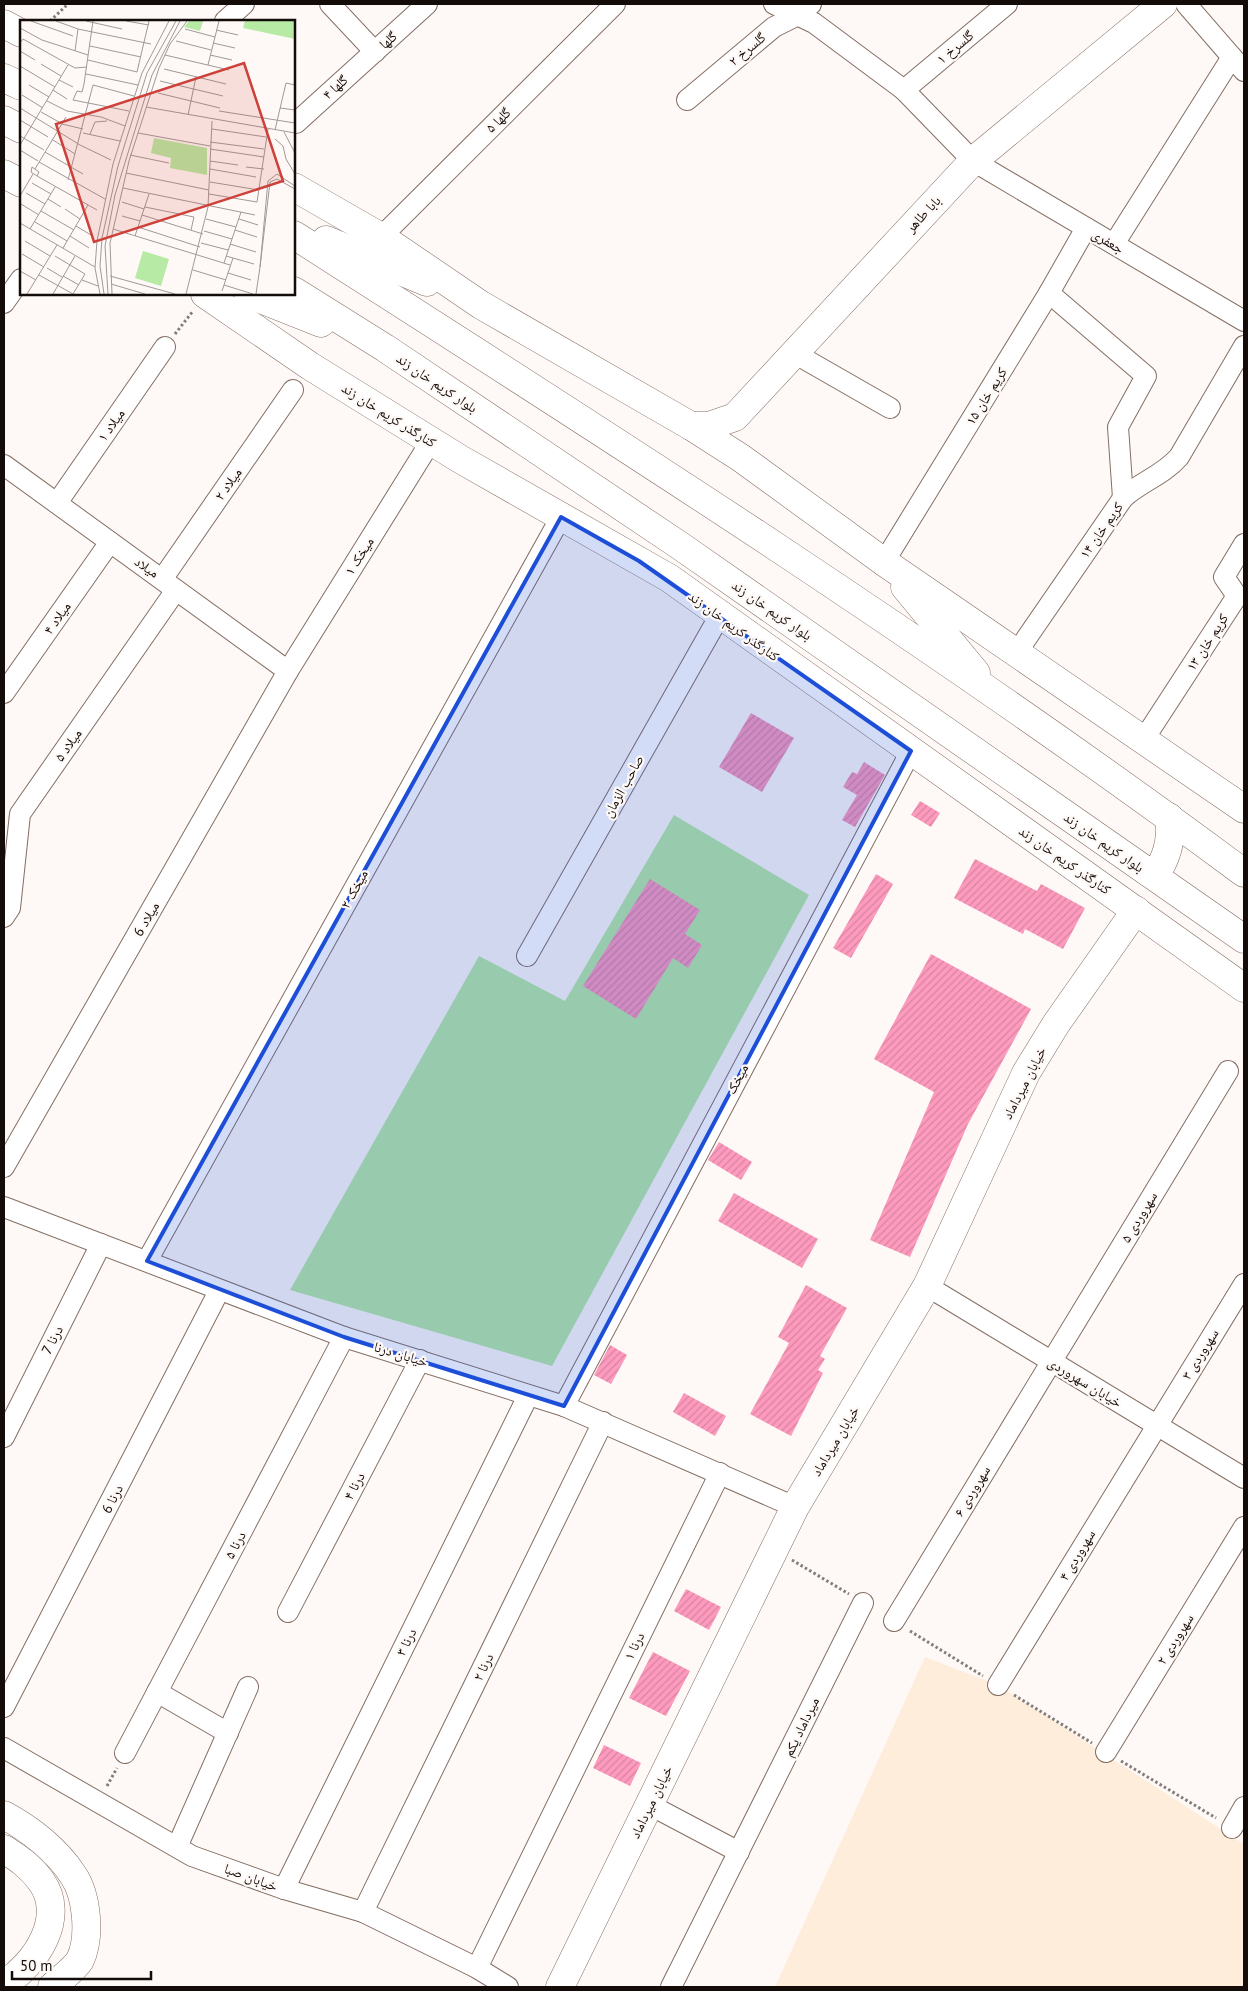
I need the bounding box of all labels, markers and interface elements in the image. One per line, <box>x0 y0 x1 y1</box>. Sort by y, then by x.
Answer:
inset map <box>20 20 295 295</box>
street label: گلسرخ ۱ <box>933 26 978 69</box>
street label: گلها <box>375 27 401 53</box>
street label: گلسرخ ۲ <box>725 28 770 71</box>
street label: گلها ۴ <box>319 71 352 103</box>
street label: گلها ۵ <box>482 104 514 136</box>
street label: بابا طاهر <box>901 192 945 237</box>
street label: جعفری <box>1089 224 1127 258</box>
street label: بلوار کریم خان زند <box>392 349 481 418</box>
street label: کریم خان ۱۵ <box>961 364 1012 429</box>
street label: کنارگذر کریم خان زند <box>338 379 440 452</box>
street label: میلاد ۱ <box>93 405 129 445</box>
street label: میلاد ۲ <box>210 464 246 504</box>
street label: کریم خان ۱۴ <box>1075 498 1128 562</box>
street label: میخک ۱ <box>340 534 378 578</box>
street label: میلاد <box>131 552 163 582</box>
street label: بلوار کریم خان زند <box>728 576 816 645</box>
street label: کنارگذر کریم خان زند <box>684 587 783 666</box>
street label: میلاد ۴ <box>39 598 75 638</box>
street label: کریم خان ۱۳ <box>1182 610 1233 674</box>
street label: میلاد ۵ <box>50 725 86 765</box>
street label: صاحب الزمان <box>598 752 648 820</box>
street label: بلوار کریم خان زند <box>1060 808 1148 877</box>
street label: کنارگذر کریم خان زند <box>1015 822 1115 899</box>
street label: میخک ۲ <box>336 866 372 912</box>
street label: میلاد 6 <box>129 898 163 940</box>
street label: خیابان میرداماد <box>998 1044 1050 1122</box>
street label: میخک <box>722 1061 752 1097</box>
street label: سهروردی ۵ <box>1117 1188 1161 1246</box>
street label: درنا 7 <box>37 1322 67 1357</box>
street label: سهروردی ۳ <box>1177 1325 1223 1383</box>
street label: خیابان درنا <box>372 1337 430 1371</box>
street label: خیابان سهروردی <box>1045 1353 1125 1411</box>
street label: خیابان میرداماد <box>807 1403 863 1479</box>
street label: سهروردی ۶ <box>950 1462 994 1520</box>
street label: درنا ۴ <box>339 1469 369 1503</box>
street label: درنا 6 <box>97 1481 127 1516</box>
street label: سهروردی ۴ <box>1055 1526 1099 1584</box>
street label: درنا ۵ <box>220 1528 250 1562</box>
street label: سهروردی ۲ <box>1152 1610 1198 1668</box>
street label: درنا ۳ <box>392 1625 420 1659</box>
street label: درنا ۱ <box>620 1629 648 1663</box>
street label: درنا ۲ <box>469 1650 497 1684</box>
street label: میرداماد یکم <box>779 1694 824 1760</box>
street label: خیابان میرداماد <box>626 1763 676 1841</box>
street label: خیابان صبا <box>222 1859 280 1895</box>
scale bar <box>12 1948 151 1980</box>
text: 50 m <box>20 1956 53 1975</box>

